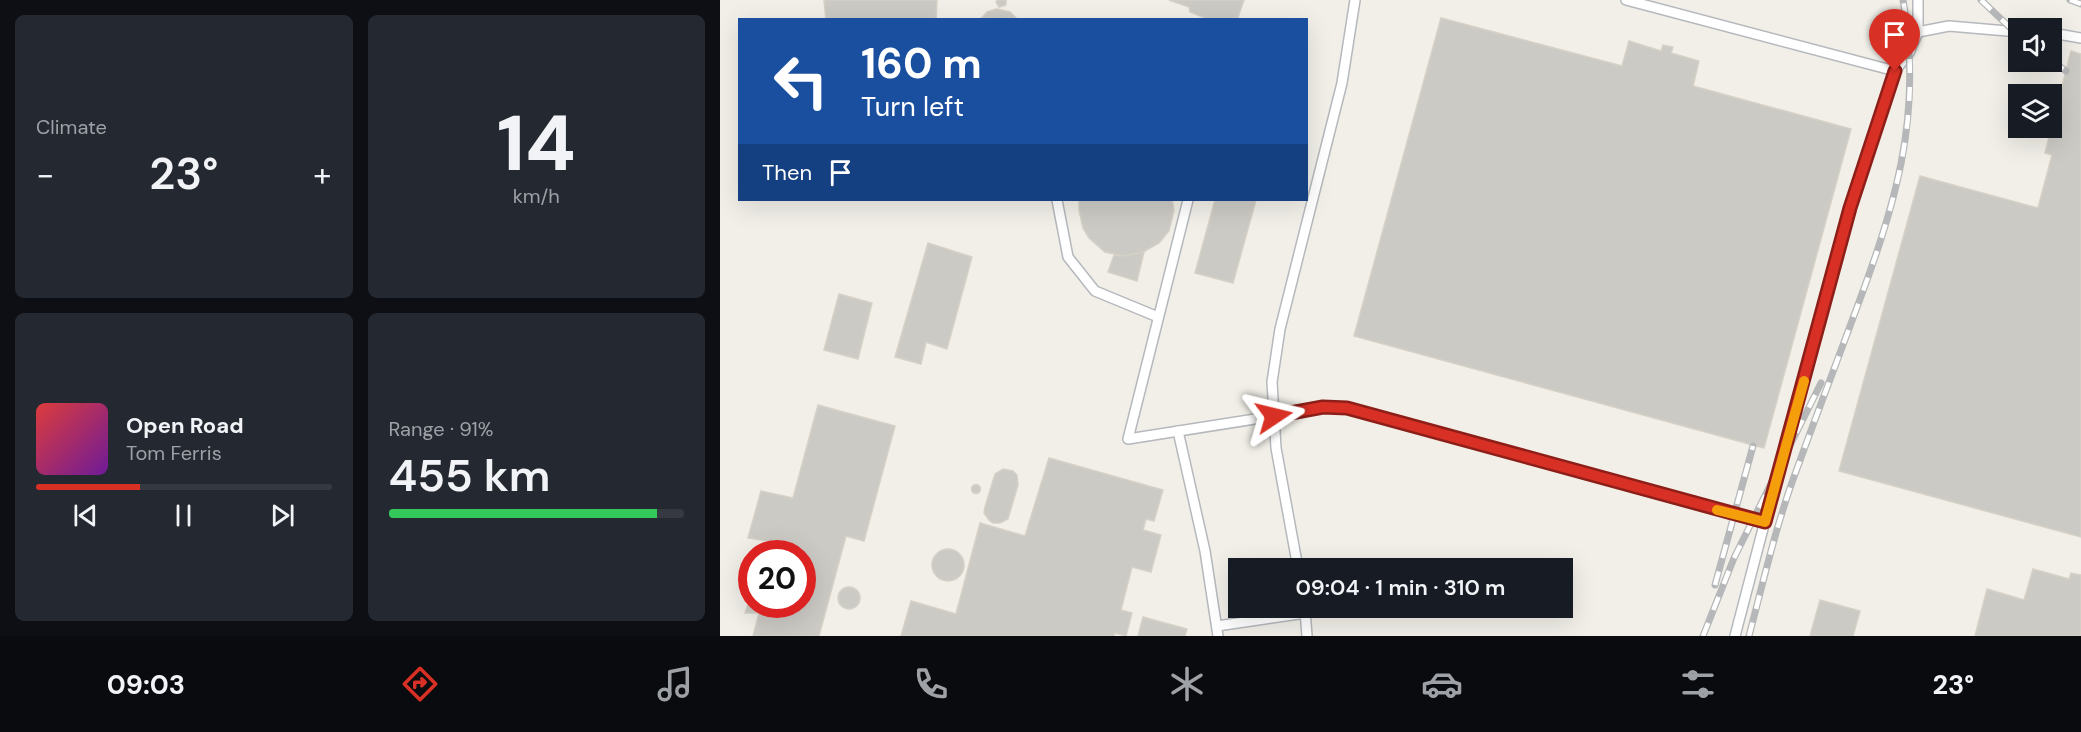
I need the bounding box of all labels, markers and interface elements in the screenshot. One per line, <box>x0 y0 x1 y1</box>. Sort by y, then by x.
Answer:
pin <box>1869 9 1920 71</box>
icon: arrive <box>1878 18 1911 51</box>
map controls <box>2008 18 2062 138</box>
button: sound <box>2008 18 2062 72</box>
text: 160 m <box>861 36 982 91</box>
icon: left <box>762 42 840 120</box>
button: layers <box>2008 84 2062 138</box>
text: Turn left <box>861 89 964 124</box>
text: 14 <box>497 93 576 194</box>
text: Climate <box>36 114 107 140</box>
text: 23° <box>149 144 218 203</box>
text: − <box>36 153 54 196</box>
text: + <box>313 153 332 196</box>
icon: arrive <box>824 156 857 189</box>
text: Then <box>762 158 812 187</box>
text: km/h <box>513 183 560 209</box>
position arrow <box>1242 384 1306 448</box>
text: Open Road <box>126 411 244 440</box>
text: Range · 91% <box>389 416 493 442</box>
text: Tom Ferris <box>126 440 222 466</box>
text: 455 km <box>389 446 551 505</box>
icon: previous <box>69 499 102 532</box>
icon: pause <box>167 499 200 532</box>
icon: next <box>266 499 299 532</box>
speed limit sign: 20 <box>738 540 816 618</box>
text: 09:04 · 1 min · 310 m <box>1296 573 1506 602</box>
icon: directions <box>399 663 441 705</box>
icon: music <box>654 663 696 705</box>
icon: phone <box>910 663 952 705</box>
icon: climate <box>1166 663 1208 705</box>
icon: car <box>1421 663 1463 705</box>
icon: filters <box>1677 663 1719 705</box>
text: 09:03 <box>107 667 185 702</box>
text: 23° <box>1933 667 1974 702</box>

